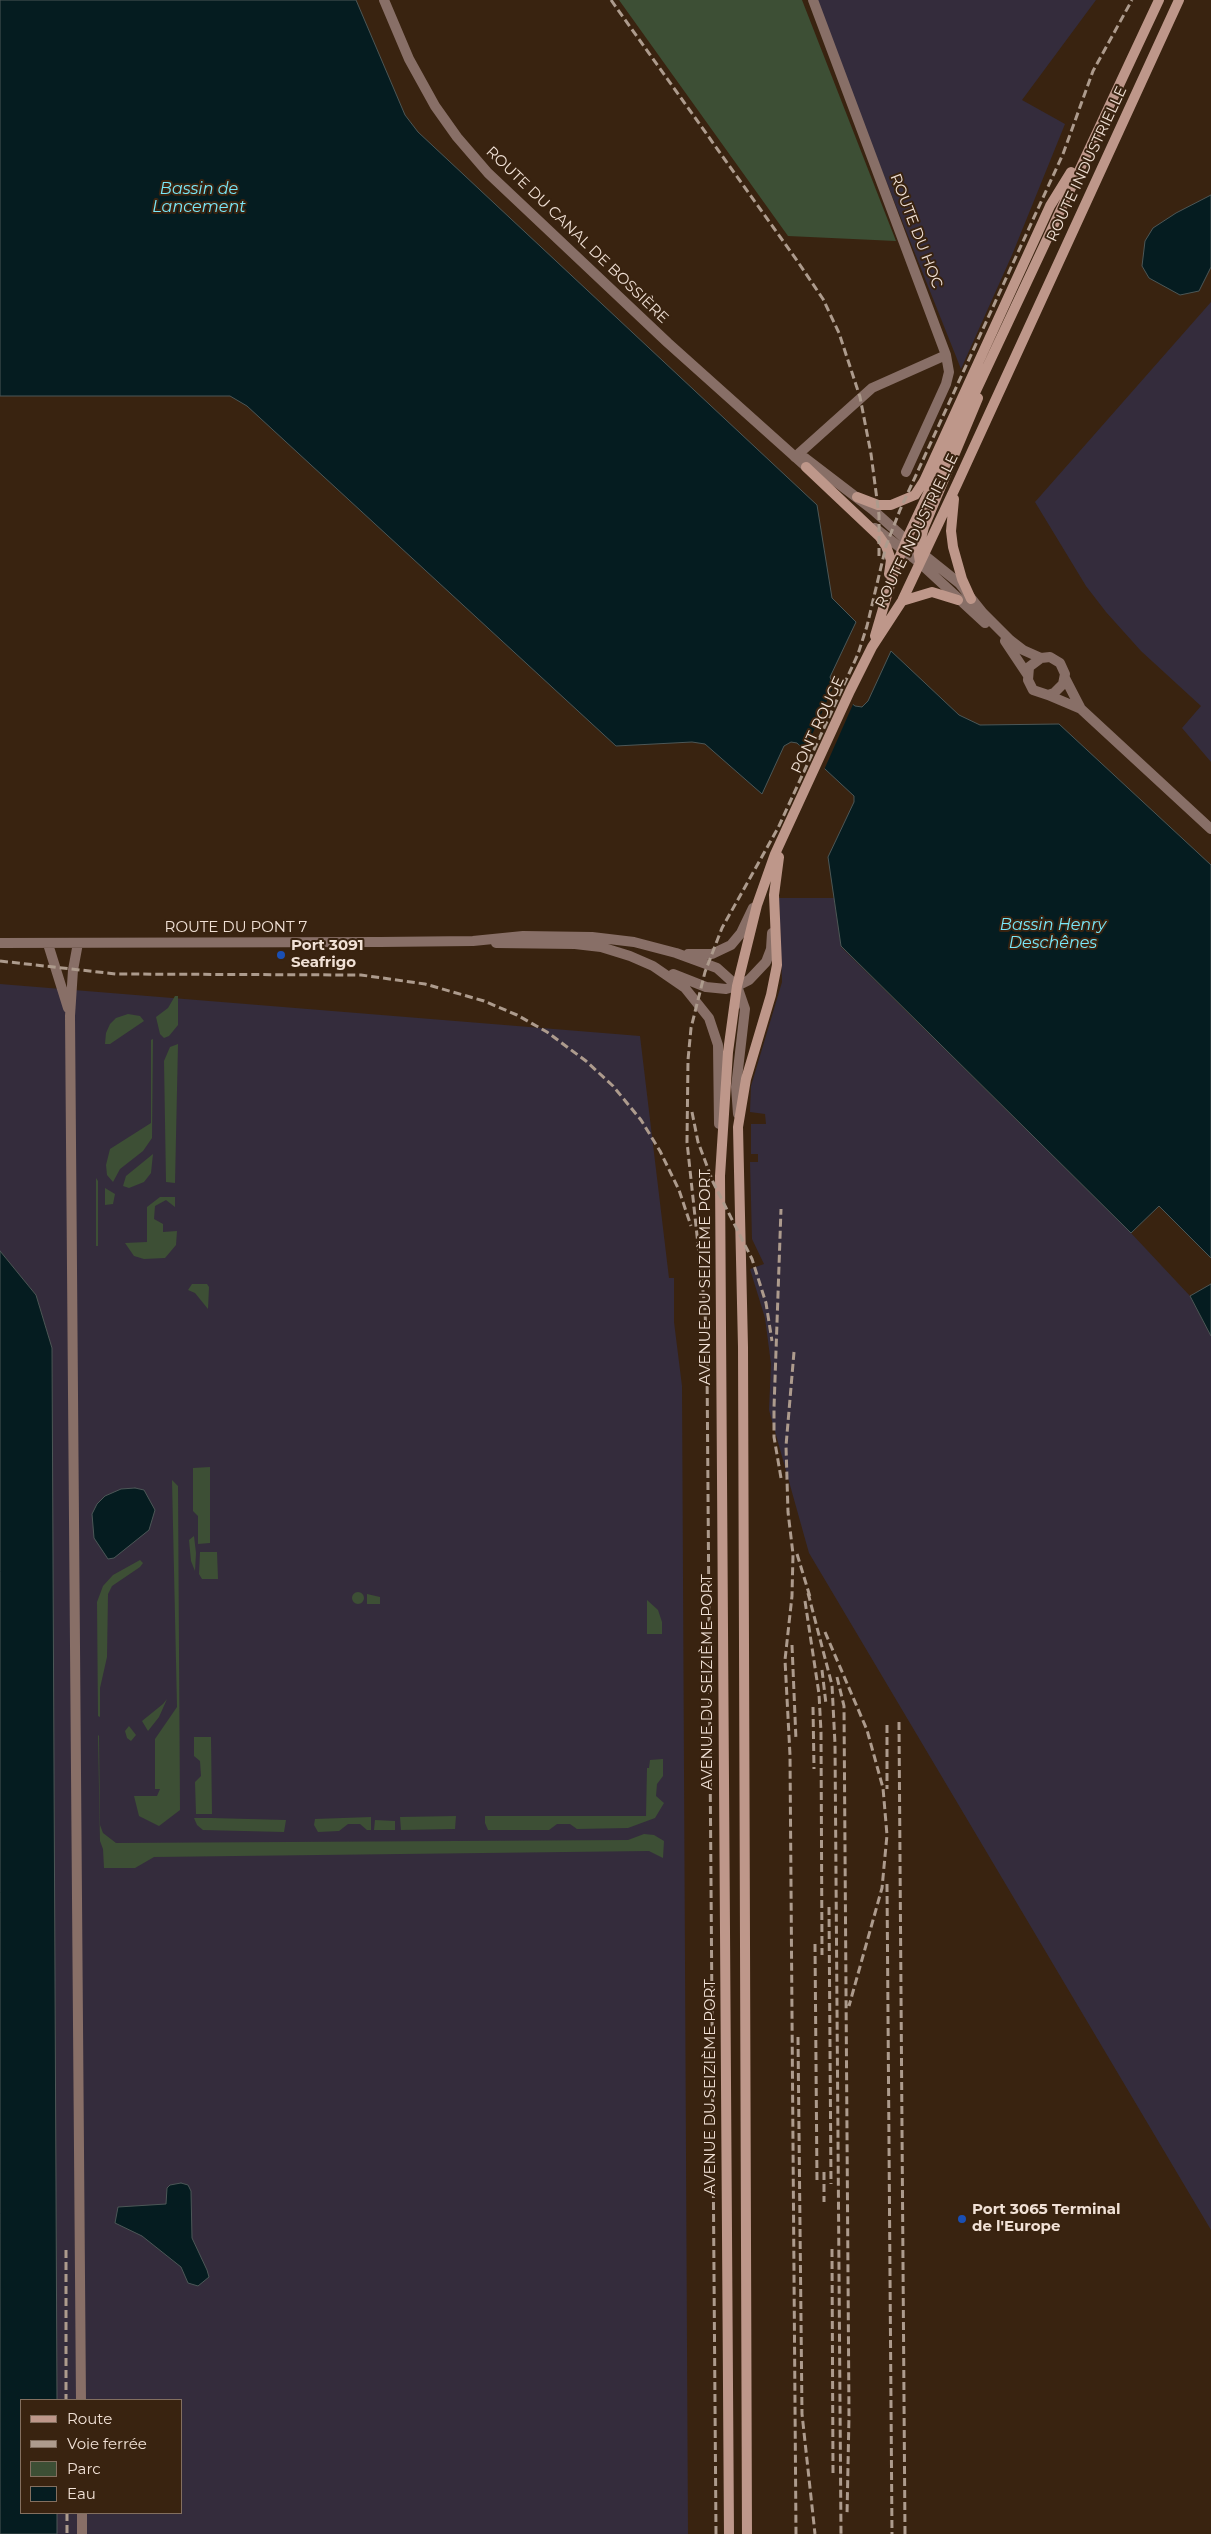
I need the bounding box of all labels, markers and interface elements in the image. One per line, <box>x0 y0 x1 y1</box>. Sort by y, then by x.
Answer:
street label: ROUTE INDUSTRIELLE <box>1043 83 1131 245</box>
street label: ROUTE DU CANAL DE BOSSIÈRE <box>482 143 672 327</box>
street label: ROUTE DU HOC <box>886 171 946 291</box>
water label: Bassin de Lancement <box>152 179 246 217</box>
street label: ROUTE INDUSTRIELLE <box>872 451 962 611</box>
street label: PONT ROUGE <box>788 674 848 776</box>
water label: Bassin Henry Deschênes <box>1000 915 1106 953</box>
street label: ROUTE DU PONT 7 <box>165 919 307 937</box>
place label: Port 3091 Seafrigo <box>291 937 364 972</box>
marker: Port 3091 Seafrigo <box>275 949 287 961</box>
street label: AVENUE DU SEIZIÈME PORT <box>697 1169 715 1385</box>
street label: AVENUE DU SEIZIÈME PORT <box>699 1574 717 1790</box>
street label: AVENUE DU SEIZIÈME PORT <box>702 1979 720 2195</box>
place label: Port 3065 Terminal de l'Europe <box>972 2201 1121 2236</box>
marker: Port 3065 Terminal de l'Europe <box>956 2213 968 2225</box>
legend <box>20 2399 182 2514</box>
text: Route <box>67 2409 112 2428</box>
text: Voie ferrée <box>67 2434 147 2453</box>
text: Parc <box>67 2459 101 2478</box>
text: Eau <box>67 2484 96 2503</box>

